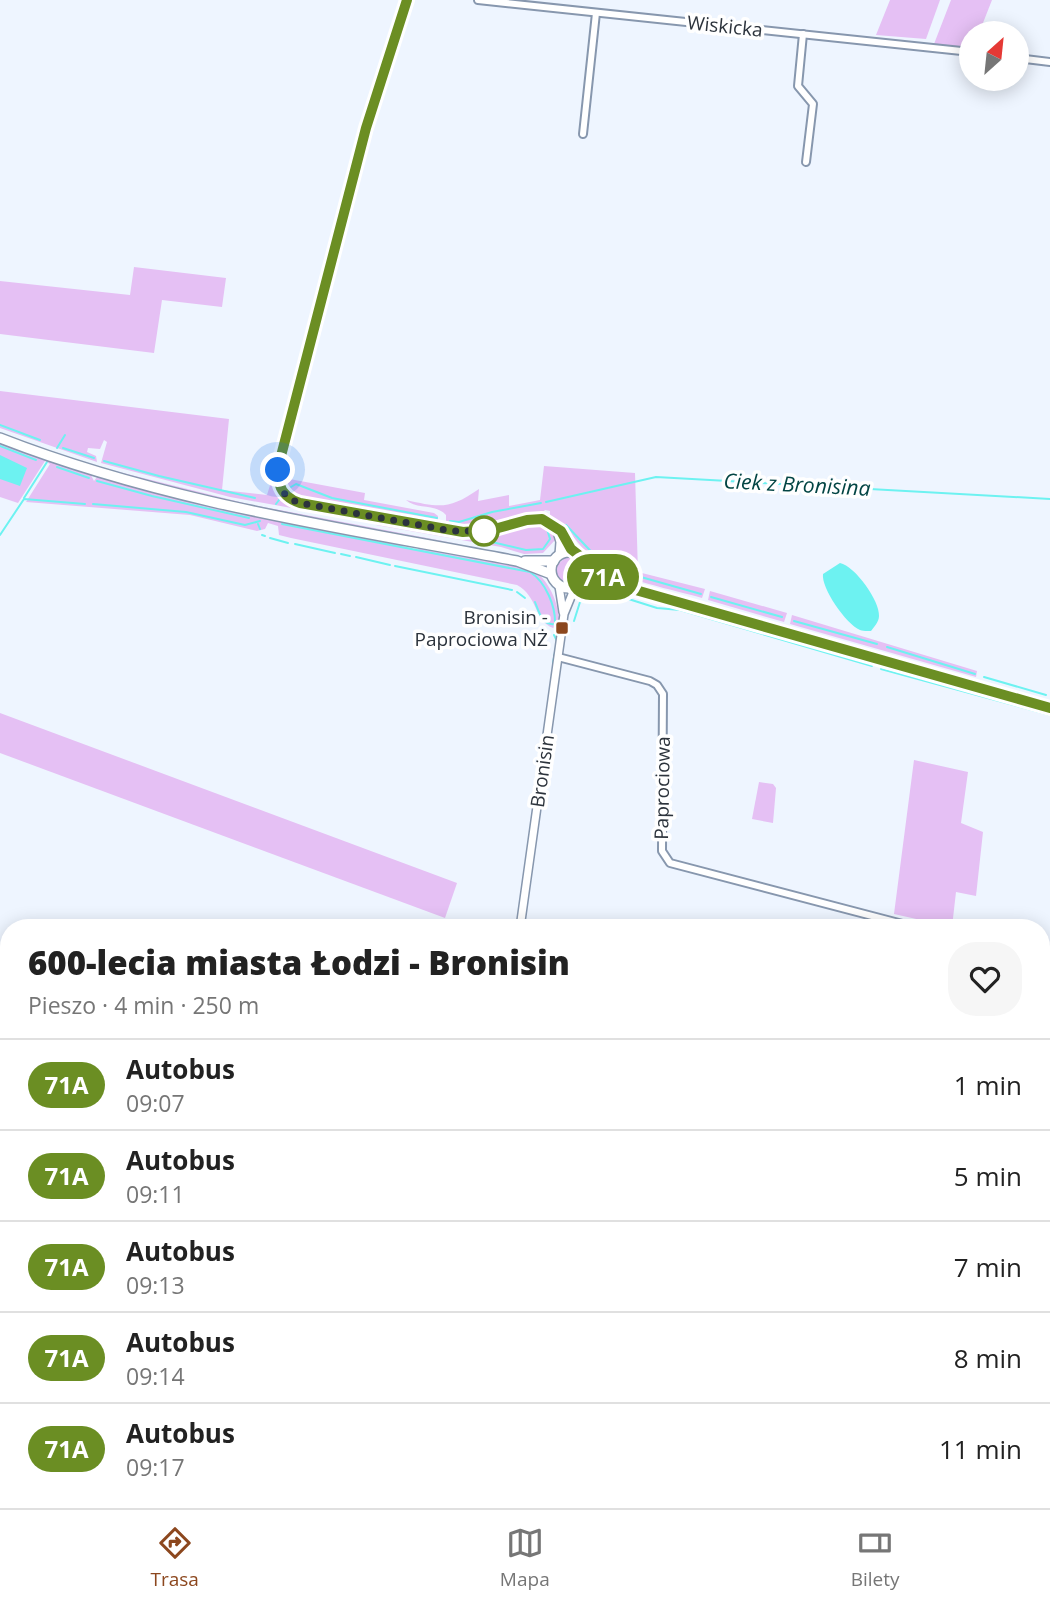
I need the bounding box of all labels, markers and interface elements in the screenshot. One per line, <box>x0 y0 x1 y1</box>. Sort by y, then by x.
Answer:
street label: Wiskicka <box>686 9 764 43</box>
north arrow <box>959 21 1029 91</box>
map controls <box>959 21 1029 91</box>
your location <box>260 452 295 487</box>
water label: Ciek z Bronisina <box>723 466 871 502</box>
unlabelled marker <box>469 516 499 546</box>
line badge: 71A <box>563 554 643 600</box>
text: 71A <box>581 560 625 593</box>
place label: Bronisin - Paprociowa NŻ <box>414 604 548 652</box>
marker: Bronisin - Paprociowa NŻ <box>554 620 570 636</box>
street label: Bronisin <box>524 733 560 809</box>
street label: Paprociowa <box>648 736 676 840</box>
text: 600-lecia miasta Łodzi - Bronisin <box>28 940 570 985</box>
button: heart <box>948 942 1022 1016</box>
text: Pieszo · 4 min · 250 m <box>28 989 259 1021</box>
text: Autobus <box>126 1051 235 1087</box>
text: 1 min <box>954 1067 1022 1103</box>
text: 71A <box>44 1068 89 1101</box>
text: 09:07 <box>126 1087 185 1119</box>
text: Autobus <box>126 1142 235 1178</box>
text: 5 min <box>954 1158 1022 1194</box>
text: 71A <box>44 1159 89 1192</box>
text: 09:11 <box>126 1178 185 1210</box>
text: Autobus <box>126 1233 235 1269</box>
text: 7 min <box>954 1249 1022 1285</box>
text: 71A <box>44 1250 89 1283</box>
text: 09:13 <box>126 1269 185 1301</box>
text: Autobus <box>126 1324 235 1360</box>
text: 8 min <box>954 1340 1022 1376</box>
text: 71A <box>44 1341 89 1374</box>
text: 09:14 <box>126 1360 185 1392</box>
text: Autobus <box>126 1415 235 1451</box>
text: 11 min <box>939 1431 1022 1467</box>
text: 71A <box>44 1432 89 1465</box>
text: 09:17 <box>126 1451 185 1483</box>
tab: Trasa <box>150 1524 199 1592</box>
tab: Mapa <box>500 1524 550 1592</box>
tab: Bilety <box>851 1524 900 1592</box>

